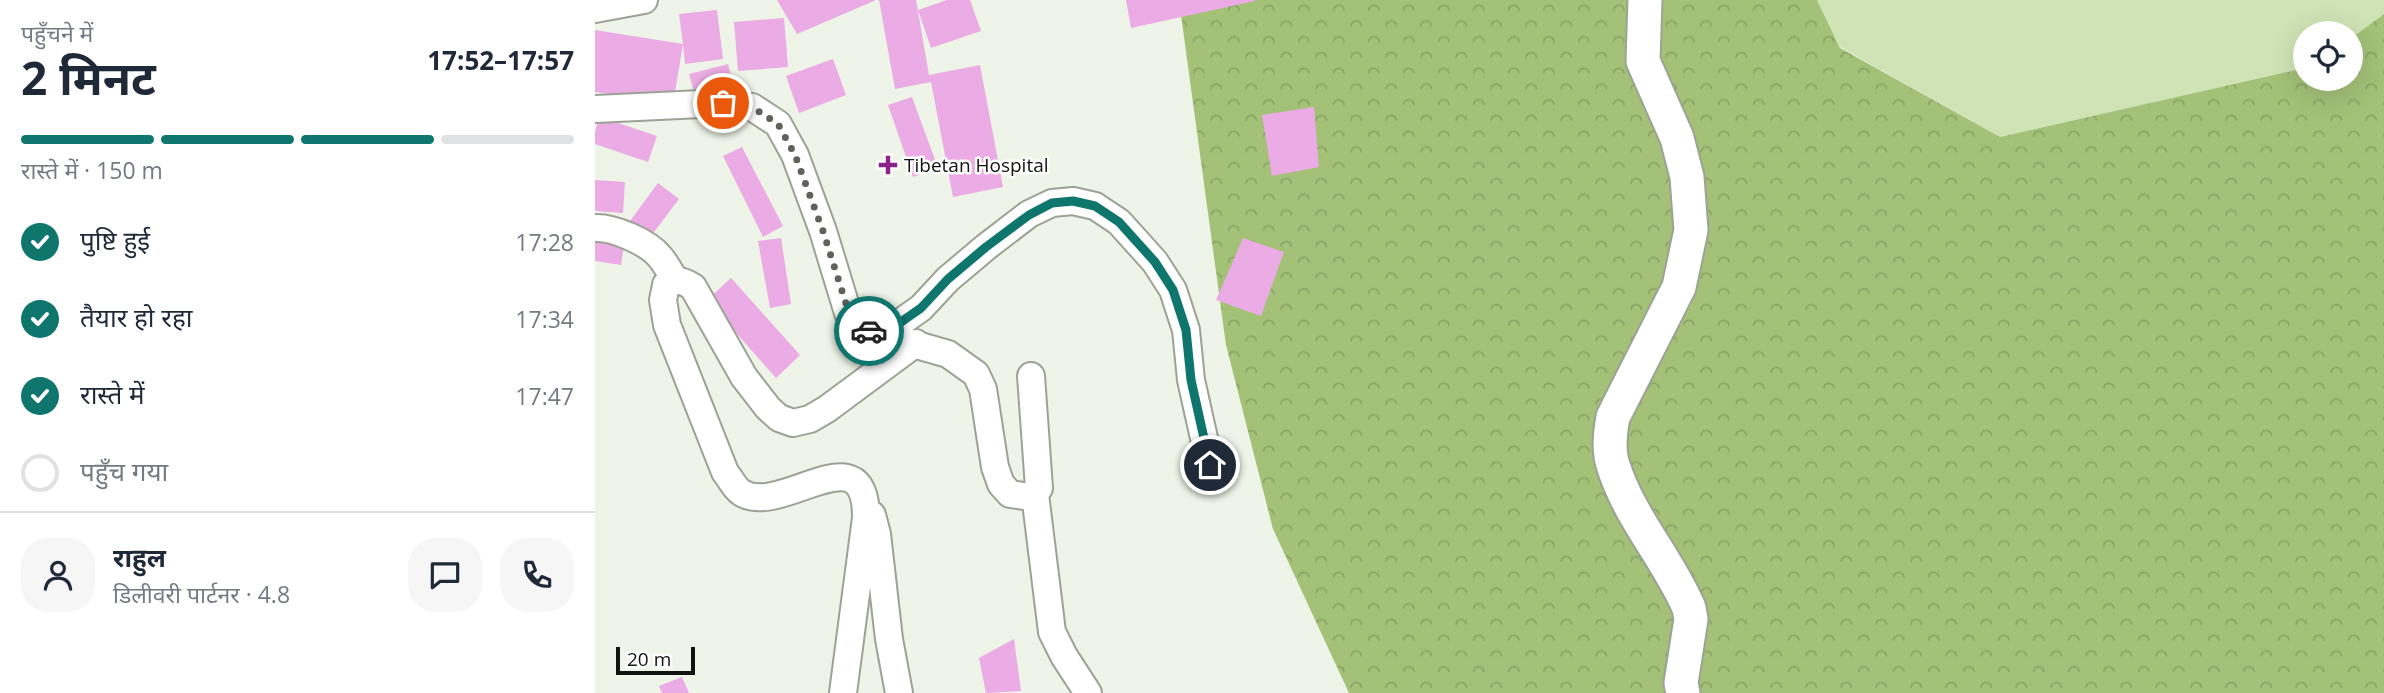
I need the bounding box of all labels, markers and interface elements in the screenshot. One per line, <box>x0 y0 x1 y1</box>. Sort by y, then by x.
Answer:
text: पहुँचने में <box>21 17 93 49</box>
map controls <box>2293 21 2363 91</box>
button: locate <box>2293 21 2363 91</box>
text: 17:52–17:57 <box>427 42 574 78</box>
text: 2 मिनट <box>21 46 156 108</box>
pin <box>693 73 753 133</box>
icon: bag <box>704 84 742 122</box>
place label: Tibetan Hospital <box>904 152 1049 178</box>
text: रास्ते में · 150 m <box>21 154 163 186</box>
marker: Tibetan Hospital <box>878 155 898 175</box>
text: पुष्टि हुई <box>80 222 150 258</box>
icon: check <box>21 223 59 261</box>
text: 17:28 <box>515 226 574 258</box>
courier <box>834 296 904 366</box>
text: तैयार हो रहा <box>80 299 193 335</box>
icon: check <box>21 300 59 338</box>
text: 17:34 <box>515 303 574 335</box>
icon: car <box>850 312 888 350</box>
text: रास्ते में <box>80 376 145 412</box>
icon: check <box>21 377 59 415</box>
text: 17:47 <box>515 380 574 412</box>
pin <box>1180 435 1240 495</box>
icon: home <box>1191 446 1229 484</box>
text: पहुँच गया <box>80 453 168 489</box>
button: person <box>21 538 95 612</box>
button: chat <box>408 538 482 612</box>
button: phone <box>500 538 574 612</box>
text: राहुल <box>113 539 166 575</box>
text: डिलीवरी पार्टनर · 4.8 <box>113 578 290 610</box>
scale bar <box>616 644 695 676</box>
text: 20 m <box>627 646 671 672</box>

